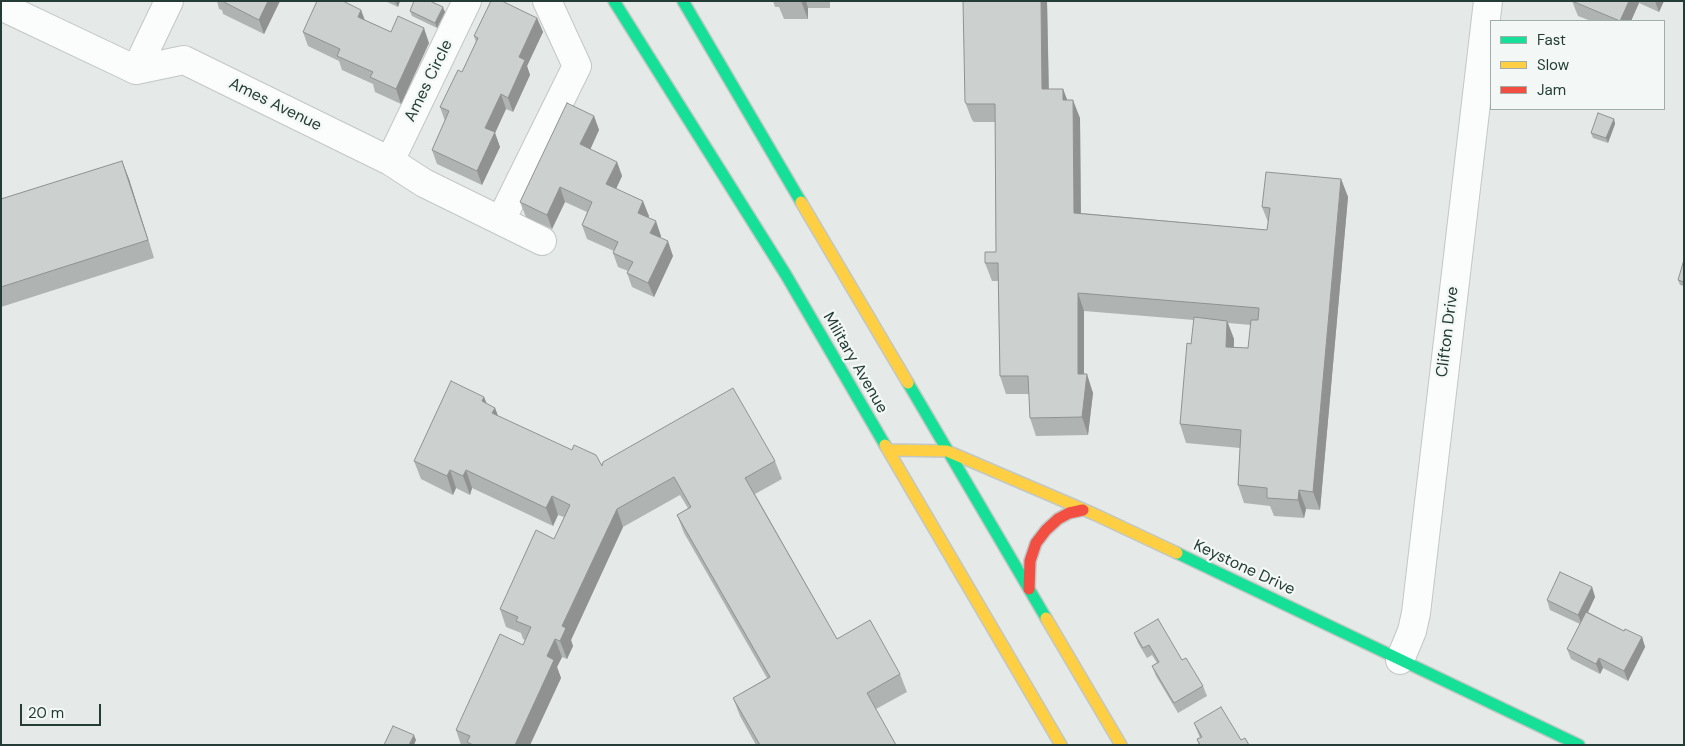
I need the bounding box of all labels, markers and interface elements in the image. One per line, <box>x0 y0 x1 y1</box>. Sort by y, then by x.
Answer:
legend <box>1490 20 1665 110</box>
text: Fast <box>1537 30 1566 50</box>
street label: Ames Circle <box>401 37 457 125</box>
text: Slow <box>1537 55 1569 75</box>
street label: Ames Avenue <box>226 74 324 136</box>
text: Jam <box>1537 80 1566 100</box>
street label: Clifton Drive <box>1433 286 1463 378</box>
street label: Military Avenue <box>818 309 892 417</box>
street label: Keystone Drive <box>1190 536 1298 600</box>
scale bar <box>22 694 104 726</box>
text: 20 m <box>28 703 64 723</box>

